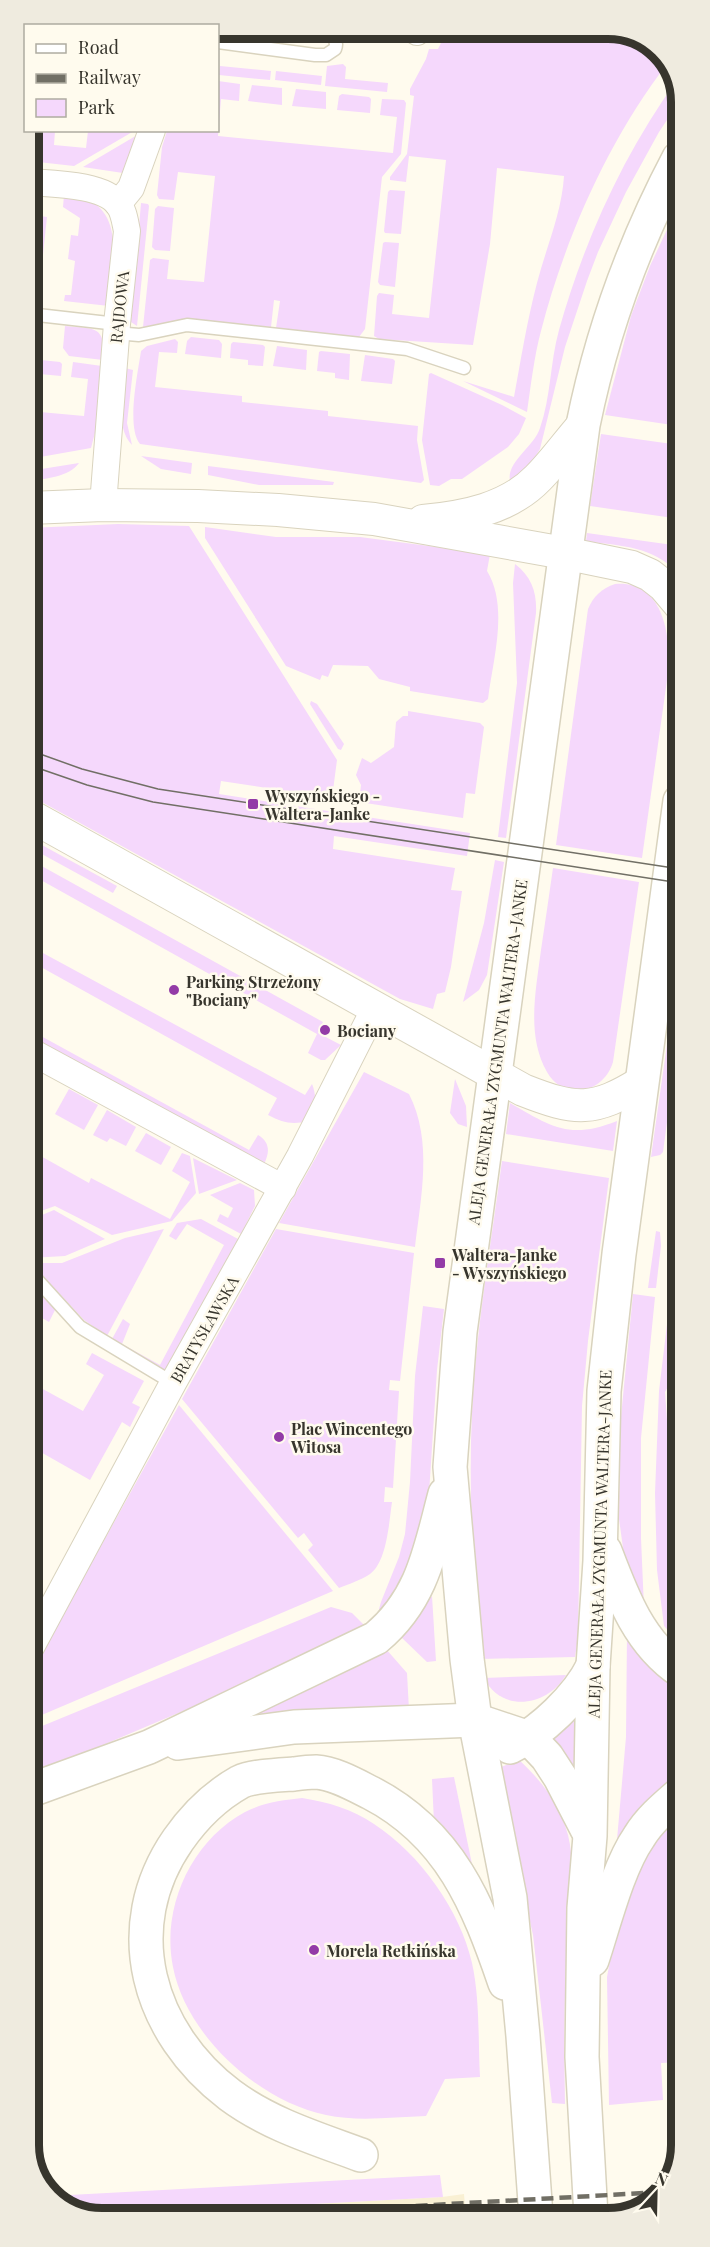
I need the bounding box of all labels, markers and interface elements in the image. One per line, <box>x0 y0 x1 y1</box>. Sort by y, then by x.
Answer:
legend <box>24 24 219 132</box>
text: Road <box>78 35 119 59</box>
text: Railway <box>78 65 141 89</box>
text: Park <box>78 95 115 119</box>
street label: RAJDOWA <box>105 269 133 344</box>
place label: Wyszyńskiego - Waltera-Janke <box>264 785 380 824</box>
marker: Wyszyńskiego - Waltera-Janke <box>246 797 260 811</box>
street label: ALEJA GENERAŁA ZYGMUNTA WALTERA-JANKE <box>462 878 532 1227</box>
place label: Parking Strzeżony "Bociany" <box>186 971 321 1010</box>
marker: Parking Strzeżony "Bociany" <box>167 983 181 997</box>
place label: Bociany <box>337 1020 397 1041</box>
marker: Bociany <box>318 1023 332 1037</box>
place label: Waltera-Janke - Wyszyńskiego <box>451 1244 567 1283</box>
marker: Waltera-Janke - Wyszyńskiego <box>433 1256 447 1270</box>
street label: BRATYSŁAWSKA <box>165 1271 244 1386</box>
street label: ALEJA GENERAŁA ZYGMUNTA WALTERA-JANKE <box>582 1370 616 1719</box>
place label: Plac Wincentego Witosa <box>290 1418 412 1457</box>
marker: Plac Wincentego Witosa <box>272 1430 286 1444</box>
place label: Morela Retkińska <box>326 1940 456 1961</box>
marker: Morela Retkińska <box>307 1943 321 1957</box>
north arrow <box>626 2163 686 2223</box>
text: N <box>653 2167 672 2191</box>

